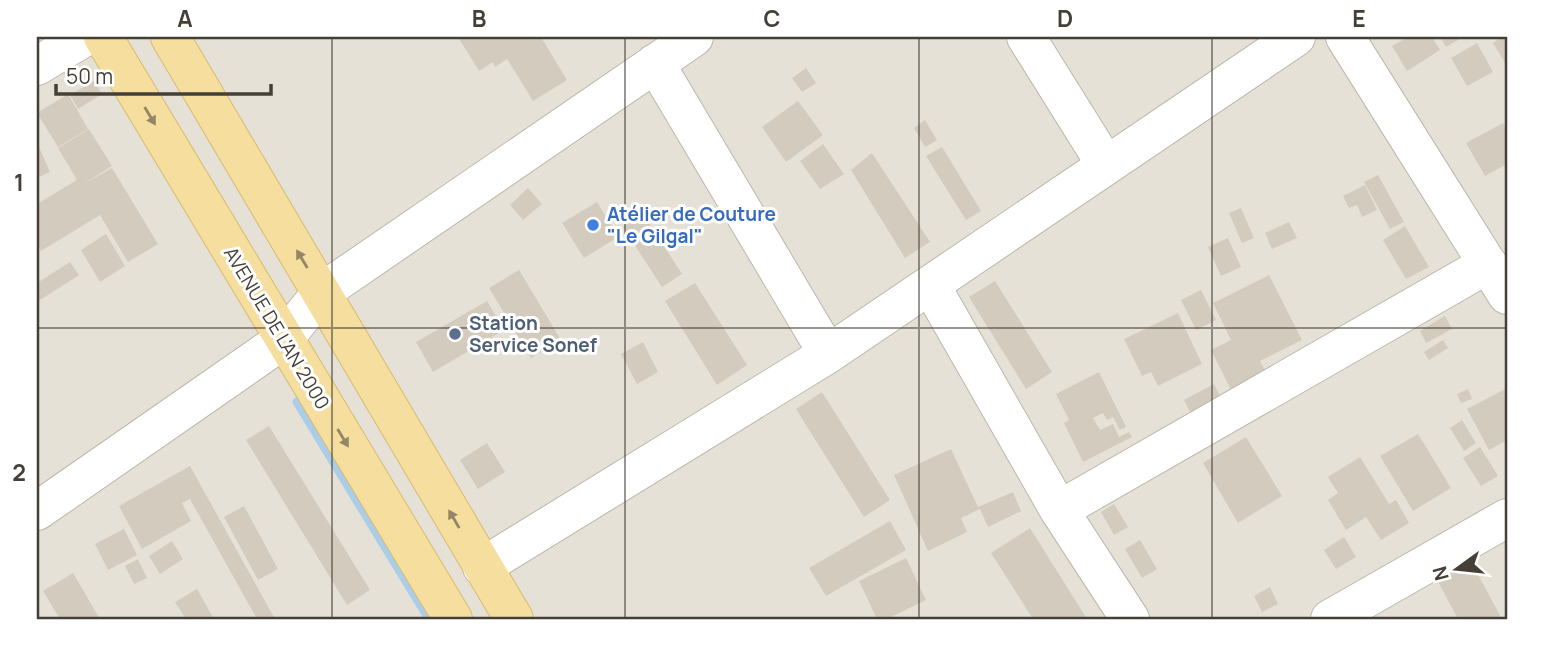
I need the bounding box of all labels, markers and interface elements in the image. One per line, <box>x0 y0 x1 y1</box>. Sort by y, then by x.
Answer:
text: A <box>177 2 193 34</box>
text: B <box>472 2 486 34</box>
text: C <box>764 2 781 34</box>
text: D <box>1057 2 1073 34</box>
text: E <box>1352 2 1366 34</box>
scale bar <box>56 52 271 96</box>
text: 50 m <box>66 62 113 90</box>
one-way arrow <box>144 107 156 126</box>
text: 1 <box>14 166 24 198</box>
place label: Atélier de Couture "Le Gilgal" <box>607 201 776 249</box>
marker: Atélier de Couture "Le Gilgal" <box>585 217 601 233</box>
street label: AVENUE DE L'AN 2000 <box>218 242 336 414</box>
one-way arrow <box>296 249 309 268</box>
place label: Station Service Sonef <box>469 310 597 358</box>
marker: Station Service Sonef <box>447 326 463 342</box>
one-way arrow <box>336 428 349 447</box>
text: 2 <box>12 456 26 488</box>
one-way arrow <box>448 509 460 528</box>
north arrow <box>1422 534 1492 604</box>
text: N <box>1426 563 1455 583</box>

